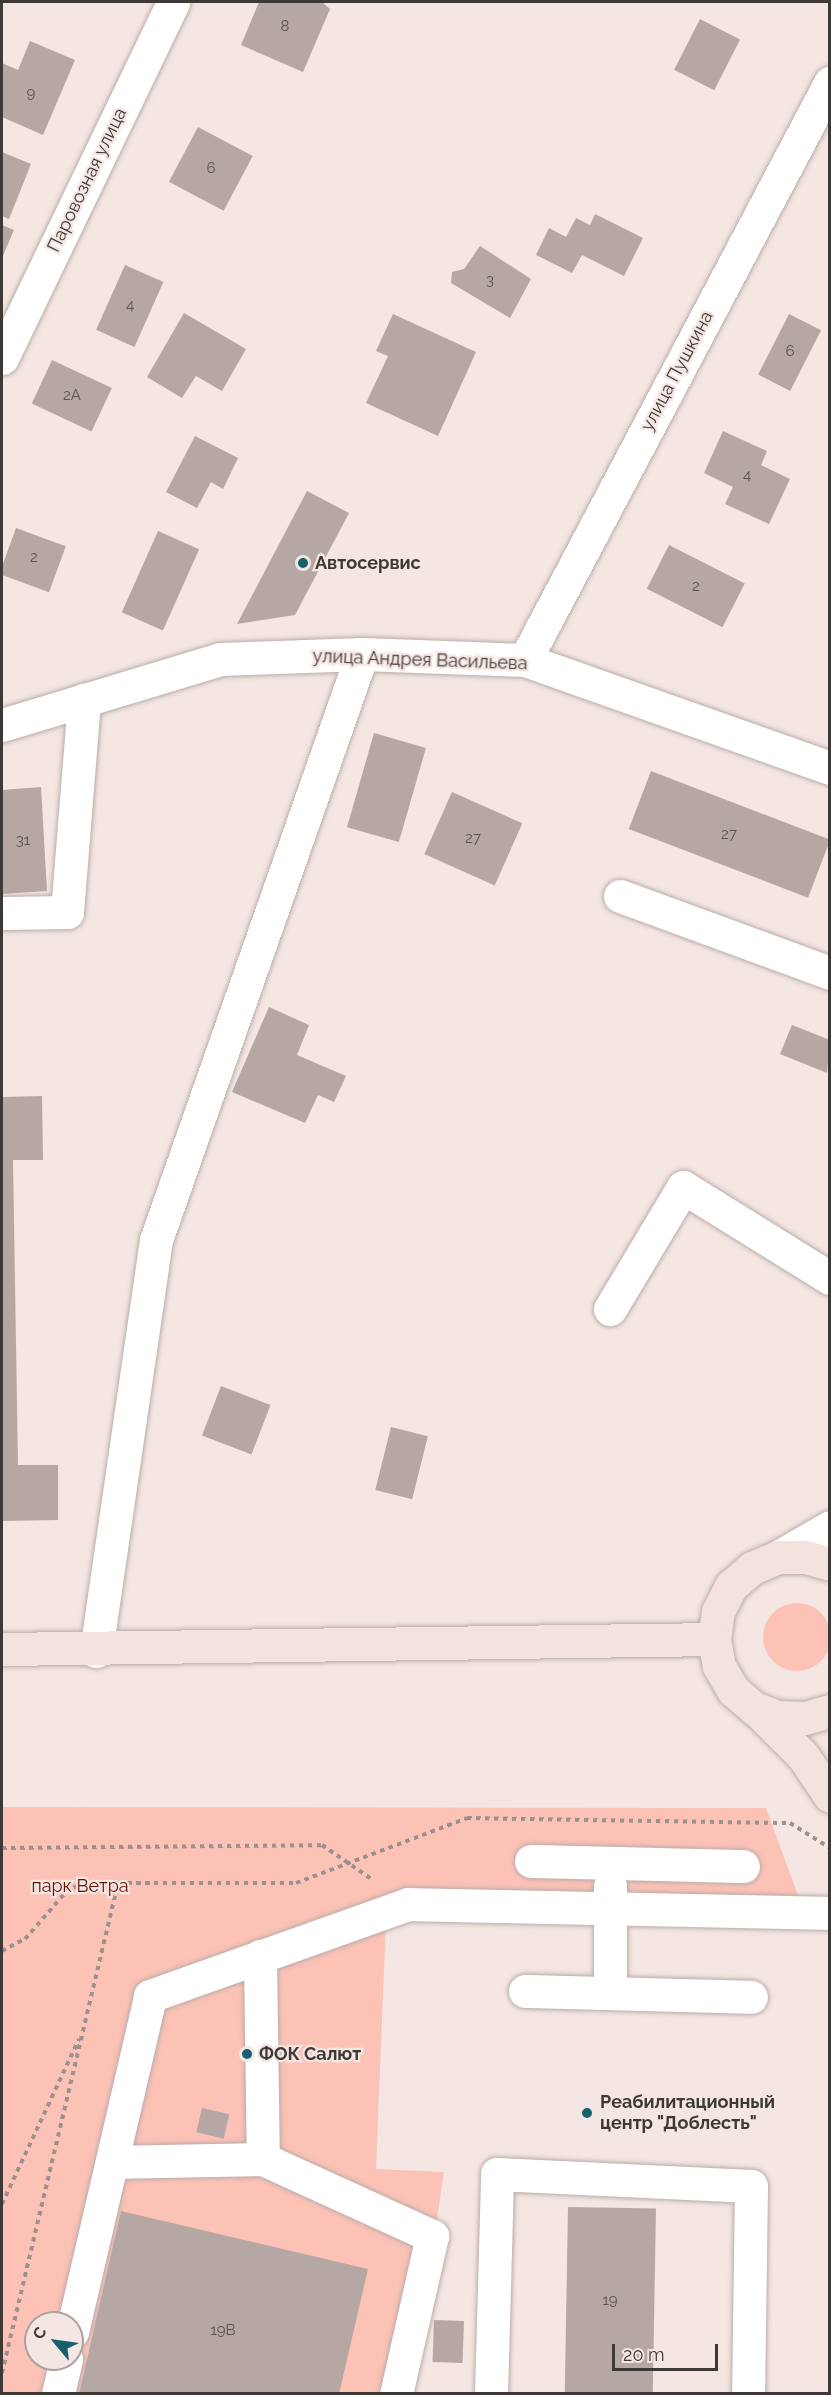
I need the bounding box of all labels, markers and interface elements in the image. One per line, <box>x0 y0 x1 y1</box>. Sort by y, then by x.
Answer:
house number: 8 <box>281 18 289 36</box>
house number: 9 <box>27 85 35 103</box>
street label: Паровозная улица <box>43 104 131 256</box>
house number: 6 <box>206 160 216 178</box>
house number: 3 <box>486 272 494 290</box>
house number: 4 <box>126 297 134 315</box>
street label: улица Пушкина <box>636 307 718 435</box>
house number: 6 <box>785 343 795 361</box>
house number: 2А <box>63 387 81 405</box>
house number: 4 <box>743 467 751 485</box>
house number: 2 <box>30 549 38 567</box>
place label: Автосервис <box>315 552 421 574</box>
marker: Автосервис <box>296 556 310 570</box>
house number: 2 <box>692 578 700 596</box>
street label: улица Андрея Васильева <box>312 645 528 675</box>
house number: 27 <box>721 826 737 844</box>
house number: 27 <box>465 830 481 848</box>
house number: 31 <box>16 832 30 850</box>
park label: парк Ветра <box>31 1875 129 1897</box>
place label: ФОК Салют <box>259 2043 361 2065</box>
marker: ФОК Салют <box>240 2047 254 2061</box>
place label: Реабилитационный центр "Доблесть" <box>600 2092 775 2134</box>
marker: Реабилитационный центр "Доблесть" <box>578 2104 596 2122</box>
house number: 19 <box>602 2292 618 2310</box>
north arrow <box>24 2311 84 2371</box>
house number: 19В <box>210 2322 236 2340</box>
text: С <box>29 2324 51 2342</box>
scale bar <box>615 2332 722 2370</box>
text: 20 m <box>623 2344 665 2365</box>

